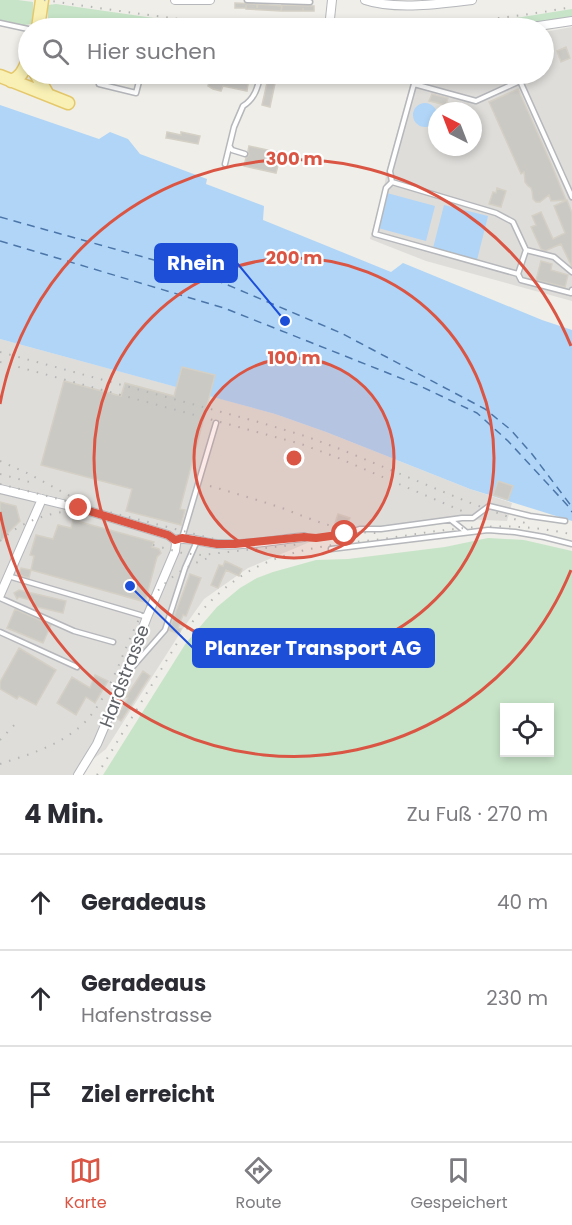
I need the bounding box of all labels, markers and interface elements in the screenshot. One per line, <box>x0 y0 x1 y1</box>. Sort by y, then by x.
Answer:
search box <box>18 18 554 84</box>
icon: search <box>39 35 72 68</box>
text: Hier suchen <box>87 36 216 67</box>
north arrow <box>428 102 482 156</box>
text: 300 m <box>265 146 323 171</box>
callout: Rhein <box>155 244 237 282</box>
text: 200 m <box>266 245 322 270</box>
text: Rhein <box>167 249 225 277</box>
text: 100 m <box>267 345 321 370</box>
centre of rings <box>284 448 304 468</box>
route end <box>65 494 91 520</box>
route start <box>331 520 357 546</box>
street label: Hardstrasse <box>93 621 155 731</box>
callout: Planzer Transport AG <box>193 629 434 667</box>
text: Planzer Transport AG <box>205 634 421 662</box>
map controls <box>500 703 554 757</box>
button: locate <box>500 703 554 757</box>
text: 4 Min. <box>24 796 104 832</box>
text: Zu Fuß · 270 m <box>407 800 548 828</box>
icon: ahead <box>24 886 57 919</box>
text: Geradeaus <box>81 887 206 918</box>
text: 40 m <box>497 888 548 916</box>
text: Geradeaus <box>81 968 206 999</box>
icon: ahead <box>24 982 57 1015</box>
text: 230 m <box>486 984 548 1012</box>
text: Hafenstrasse <box>81 1001 212 1029</box>
icon: arrive <box>24 1078 57 1111</box>
text: Ziel erreicht <box>81 1079 215 1110</box>
tab: Karte <box>64 1154 107 1215</box>
tab: Route <box>236 1154 282 1215</box>
tab: Gespeichert <box>410 1154 508 1215</box>

